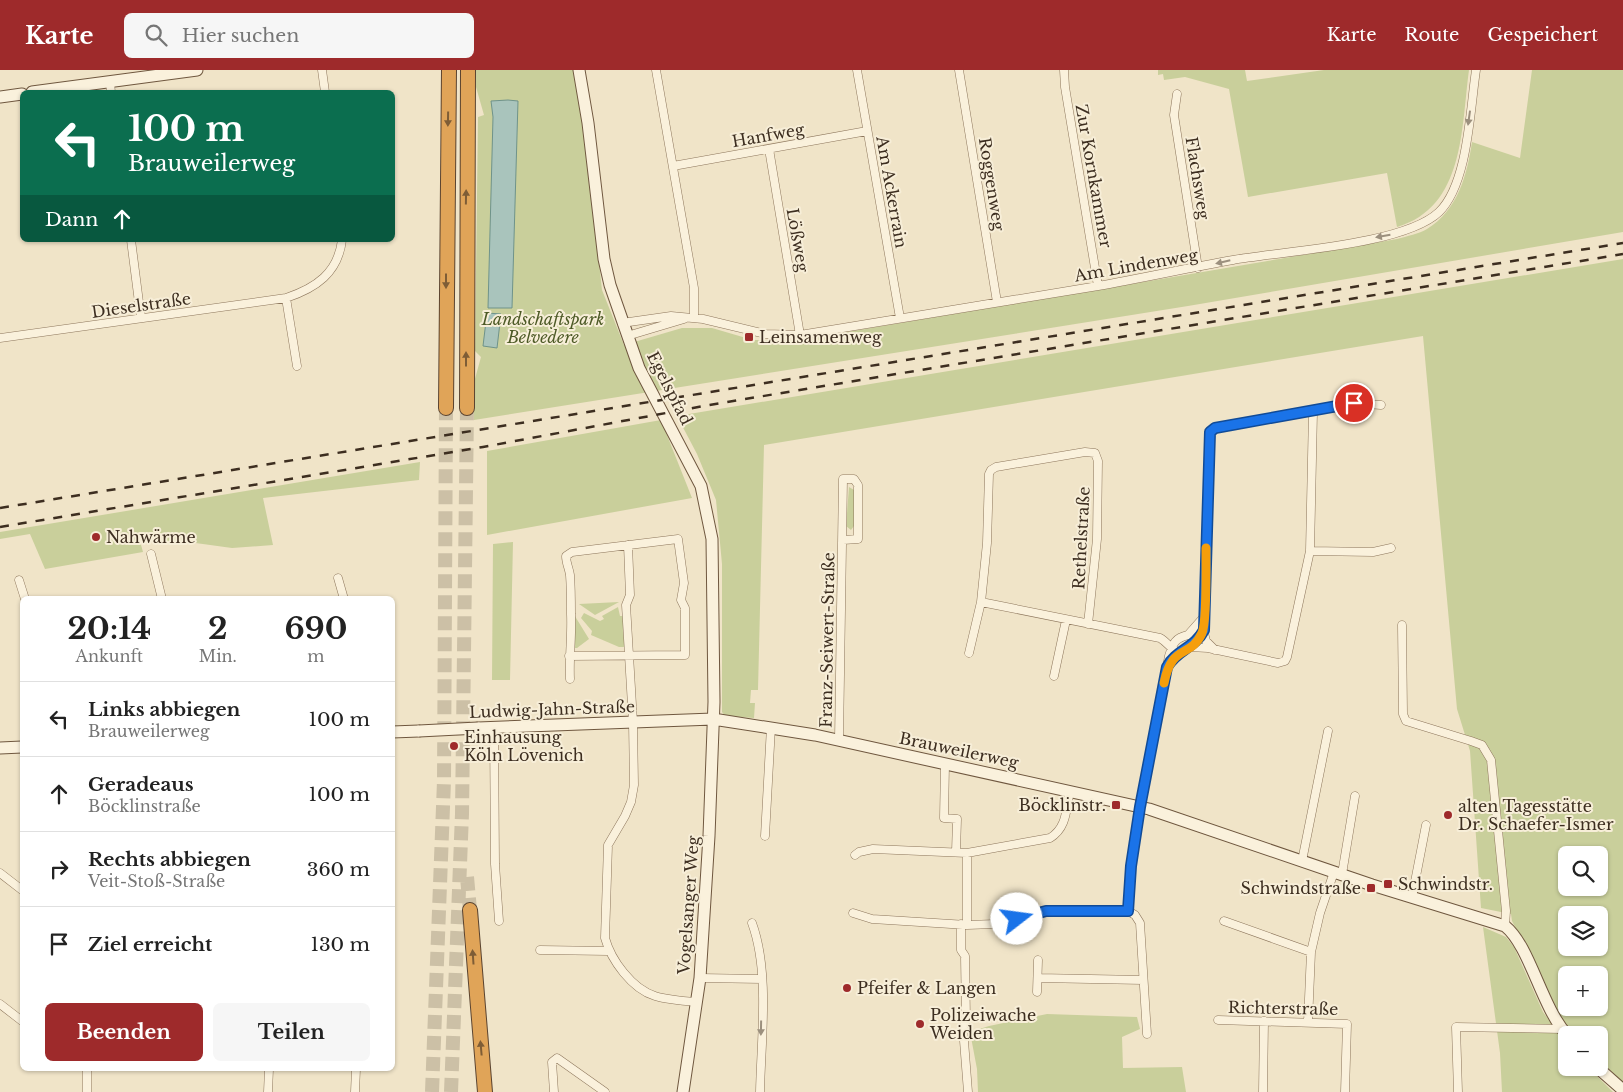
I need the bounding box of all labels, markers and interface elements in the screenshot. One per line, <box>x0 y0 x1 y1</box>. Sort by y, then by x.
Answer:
search box <box>124 13 474 58</box>
text: Karte <box>25 21 94 50</box>
icon: search <box>142 21 170 49</box>
text: Hier suchen <box>182 24 299 47</box>
text: Karte <box>1327 24 1376 46</box>
text: Route <box>1404 24 1459 46</box>
text: Gespeichert <box>1487 24 1598 46</box>
street label: Zur Kornkammer <box>1072 103 1117 250</box>
text: 100 m <box>128 107 244 150</box>
icon: left <box>45 110 110 175</box>
one-way arrow <box>443 111 451 127</box>
one-way arrow <box>1465 111 1473 127</box>
street label: Hanfweg <box>730 119 806 151</box>
street label: Am Ackerrain <box>872 134 912 249</box>
street label: Flachsweg <box>1182 135 1214 221</box>
street label: Roggenweg <box>975 136 1009 232</box>
text: Brauweilerweg <box>128 150 295 177</box>
one-way arrow <box>462 189 470 205</box>
icon: ahead <box>108 205 136 233</box>
street label: Lößweg <box>783 206 814 274</box>
text: Dann <box>45 208 98 231</box>
one-way arrow <box>1375 233 1391 241</box>
street label: Am Lindenweg <box>1072 244 1200 286</box>
one-way arrow <box>1215 258 1230 266</box>
one-way arrow <box>442 273 450 289</box>
street label: Dieselstraße <box>90 288 192 322</box>
park label: Landschaftspark Belvedere <box>481 309 604 347</box>
place label: Leinsamenweg <box>759 327 882 347</box>
marker: Leinsamenweg <box>743 331 755 343</box>
street label: Egelspfad <box>643 348 697 428</box>
one-way arrow <box>462 351 470 367</box>
pin <box>1333 382 1375 424</box>
icon: arrive <box>1340 389 1368 417</box>
street label: Rethelstraße <box>1068 486 1094 590</box>
place label: Nahwärme <box>106 527 196 547</box>
marker: Nahwärme <box>90 531 102 543</box>
street label: Franz-Seiwert-Straße <box>815 552 839 728</box>
text: 20:14 <box>68 610 151 647</box>
text: 2 <box>208 610 228 647</box>
text: 690 <box>284 610 347 647</box>
text: Ankunft <box>76 646 143 666</box>
text: Min. <box>199 646 237 666</box>
text: m <box>307 646 325 666</box>
street label: Ludwig-Jahn-Straße <box>469 696 635 722</box>
text: Links abbiegen <box>88 698 240 721</box>
icon: left <box>45 705 73 733</box>
text: 100 m <box>309 708 370 731</box>
text: Brauweilerweg <box>88 721 210 741</box>
place label: Einhausung Köln Lövenich <box>464 727 584 765</box>
street label: Brauweilerweg <box>897 728 1021 773</box>
marker: Einhausung Köln Lövenich <box>448 740 460 752</box>
text: Geradeaus <box>88 773 194 796</box>
icon: ahead <box>45 780 73 808</box>
text: 100 m <box>309 783 370 806</box>
place label: Böcklinstr. <box>1019 795 1106 815</box>
text: Böcklinstraße <box>88 796 201 816</box>
place label: alten Tagesstätte Dr. Schaefer-Ismer <box>1458 796 1614 834</box>
marker: Böcklinstr. <box>1110 799 1122 811</box>
marker: alten Tagesstätte Dr. Schaefer-Ismer <box>1442 809 1454 821</box>
street label: Vogelsanger Weg <box>673 835 703 976</box>
map controls <box>1558 846 1608 1076</box>
button: search <box>1558 846 1608 896</box>
text: Rechts abbiegen <box>88 848 251 871</box>
icon: right <box>45 855 73 883</box>
text: 360 m <box>307 858 370 881</box>
text: Veit-Stoß-Straße <box>88 871 225 891</box>
place label: Schwindstr. <box>1398 874 1493 894</box>
place label: Schwindstraße <box>1241 878 1361 898</box>
marker: Schwindstr. <box>1382 878 1394 890</box>
marker: Schwindstraße <box>1365 882 1377 894</box>
position arrow <box>990 892 1042 944</box>
button: layers <box>1558 906 1608 956</box>
icon: arrive <box>45 930 73 958</box>
text: Ziel erreicht <box>88 933 212 956</box>
text: 130 m <box>310 933 370 956</box>
one-way arrow <box>469 949 477 965</box>
button: + <box>1558 966 1608 1016</box>
place label: Pfeifer & Langen <box>857 978 996 998</box>
marker: Pfeifer & Langen <box>841 982 853 994</box>
street label: Richterstraße <box>1228 997 1338 1019</box>
button: Beenden <box>45 1003 203 1061</box>
button: Teilen <box>213 1003 370 1061</box>
place label: Polizeiwache Weiden <box>929 1005 1036 1043</box>
marker: Polizeiwache Weiden <box>914 1018 926 1030</box>
one-way arrow <box>757 1020 765 1036</box>
button: − <box>1558 1026 1608 1076</box>
one-way arrow <box>477 1040 485 1056</box>

